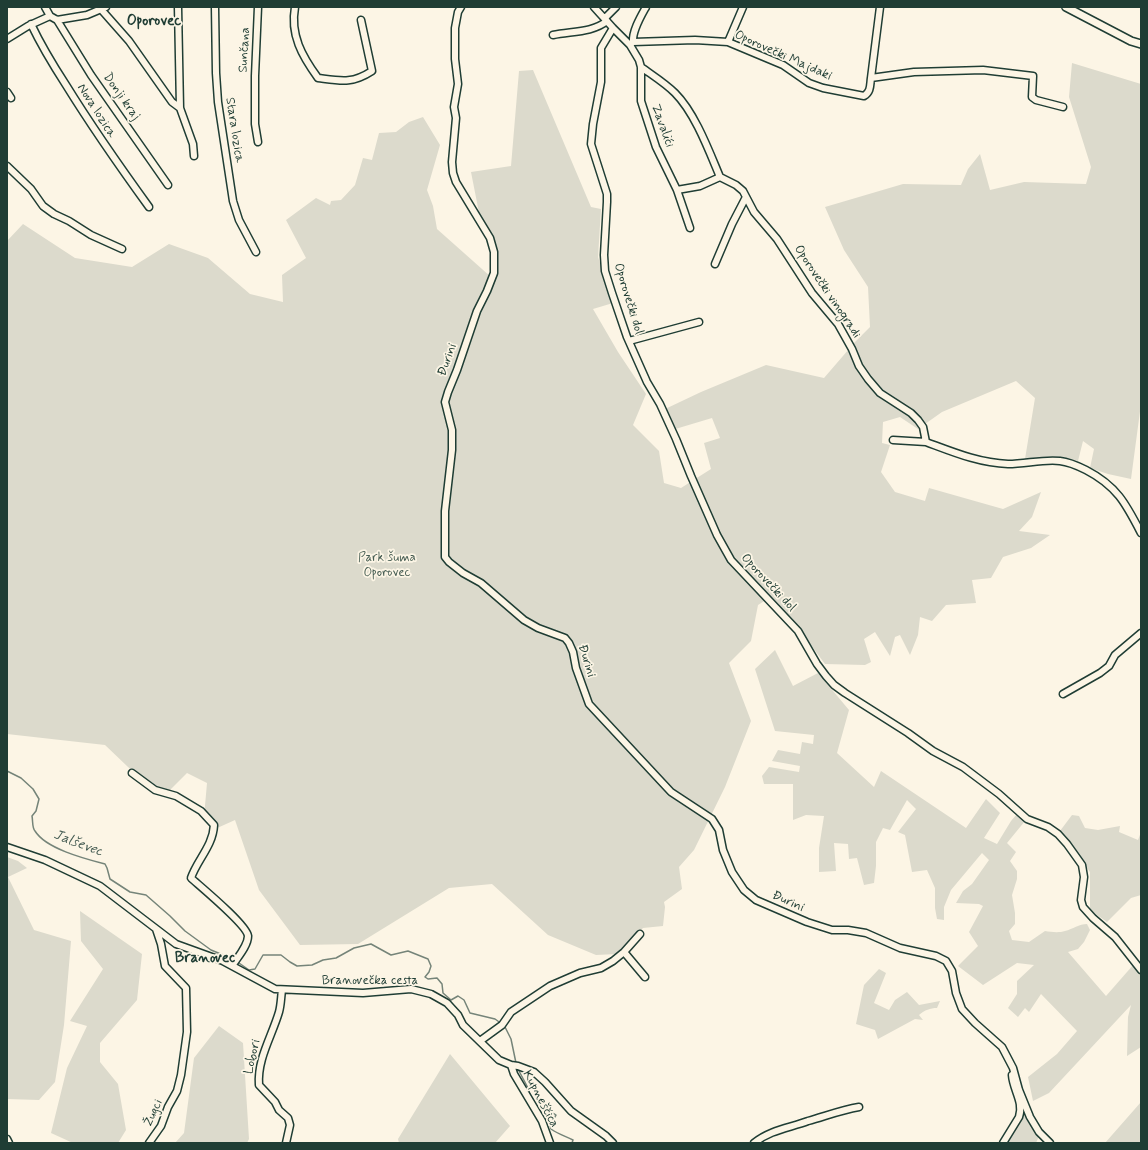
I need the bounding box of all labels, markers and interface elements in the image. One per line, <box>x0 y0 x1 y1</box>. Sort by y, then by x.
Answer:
district label: Oporovec <box>127 13 181 31</box>
street label: Sunčana <box>236 27 254 73</box>
street label: Oporovečki Majdaki <box>732 28 834 84</box>
street label: Donji kraj <box>99 70 143 124</box>
street label: Nova lozica <box>73 81 119 141</box>
street label: Stara lozica <box>221 96 247 164</box>
street label: Zavalići <box>647 102 677 150</box>
street label: Oporovečki vinogradi <box>790 242 864 342</box>
street label: Oporovečki dol <box>610 261 646 337</box>
street label: Đurini <box>435 342 461 378</box>
park label: Park šuma Oporovec <box>358 550 416 581</box>
street label: Oporovečki dol <box>737 551 799 615</box>
street label: Đurini <box>574 643 598 679</box>
water label: Jalševec <box>51 827 105 861</box>
street label: Đurini <box>769 888 807 916</box>
district label: Branovec <box>175 950 235 968</box>
street label: Branovečka cesta <box>322 973 418 989</box>
street label: Lobori <box>241 1038 265 1076</box>
street label: Kupneščica <box>518 1068 562 1130</box>
street label: Žugci <box>141 1097 167 1129</box>

